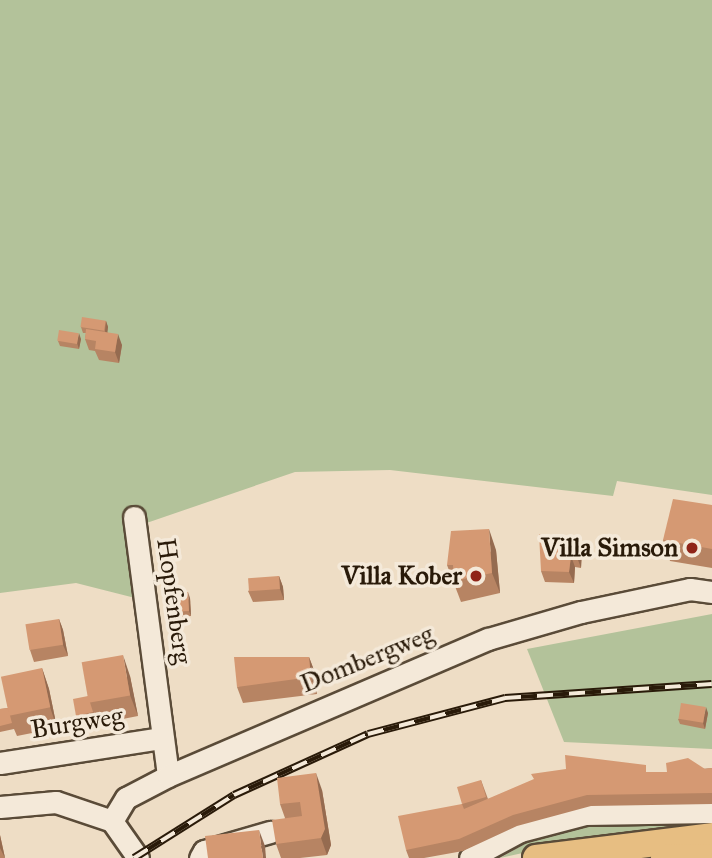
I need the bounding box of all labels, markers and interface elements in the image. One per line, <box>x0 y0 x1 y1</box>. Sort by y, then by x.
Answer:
place label: Villa Simson <box>541 532 678 564</box>
street label: Hopfenberg <box>150 536 198 666</box>
marker: Villa Simson <box>684 540 700 556</box>
place label: Villa Kober <box>342 560 462 592</box>
marker: Villa Kober <box>468 568 484 584</box>
street label: Dombergweg <box>296 618 438 700</box>
street label: Burgweg <box>29 700 125 746</box>

